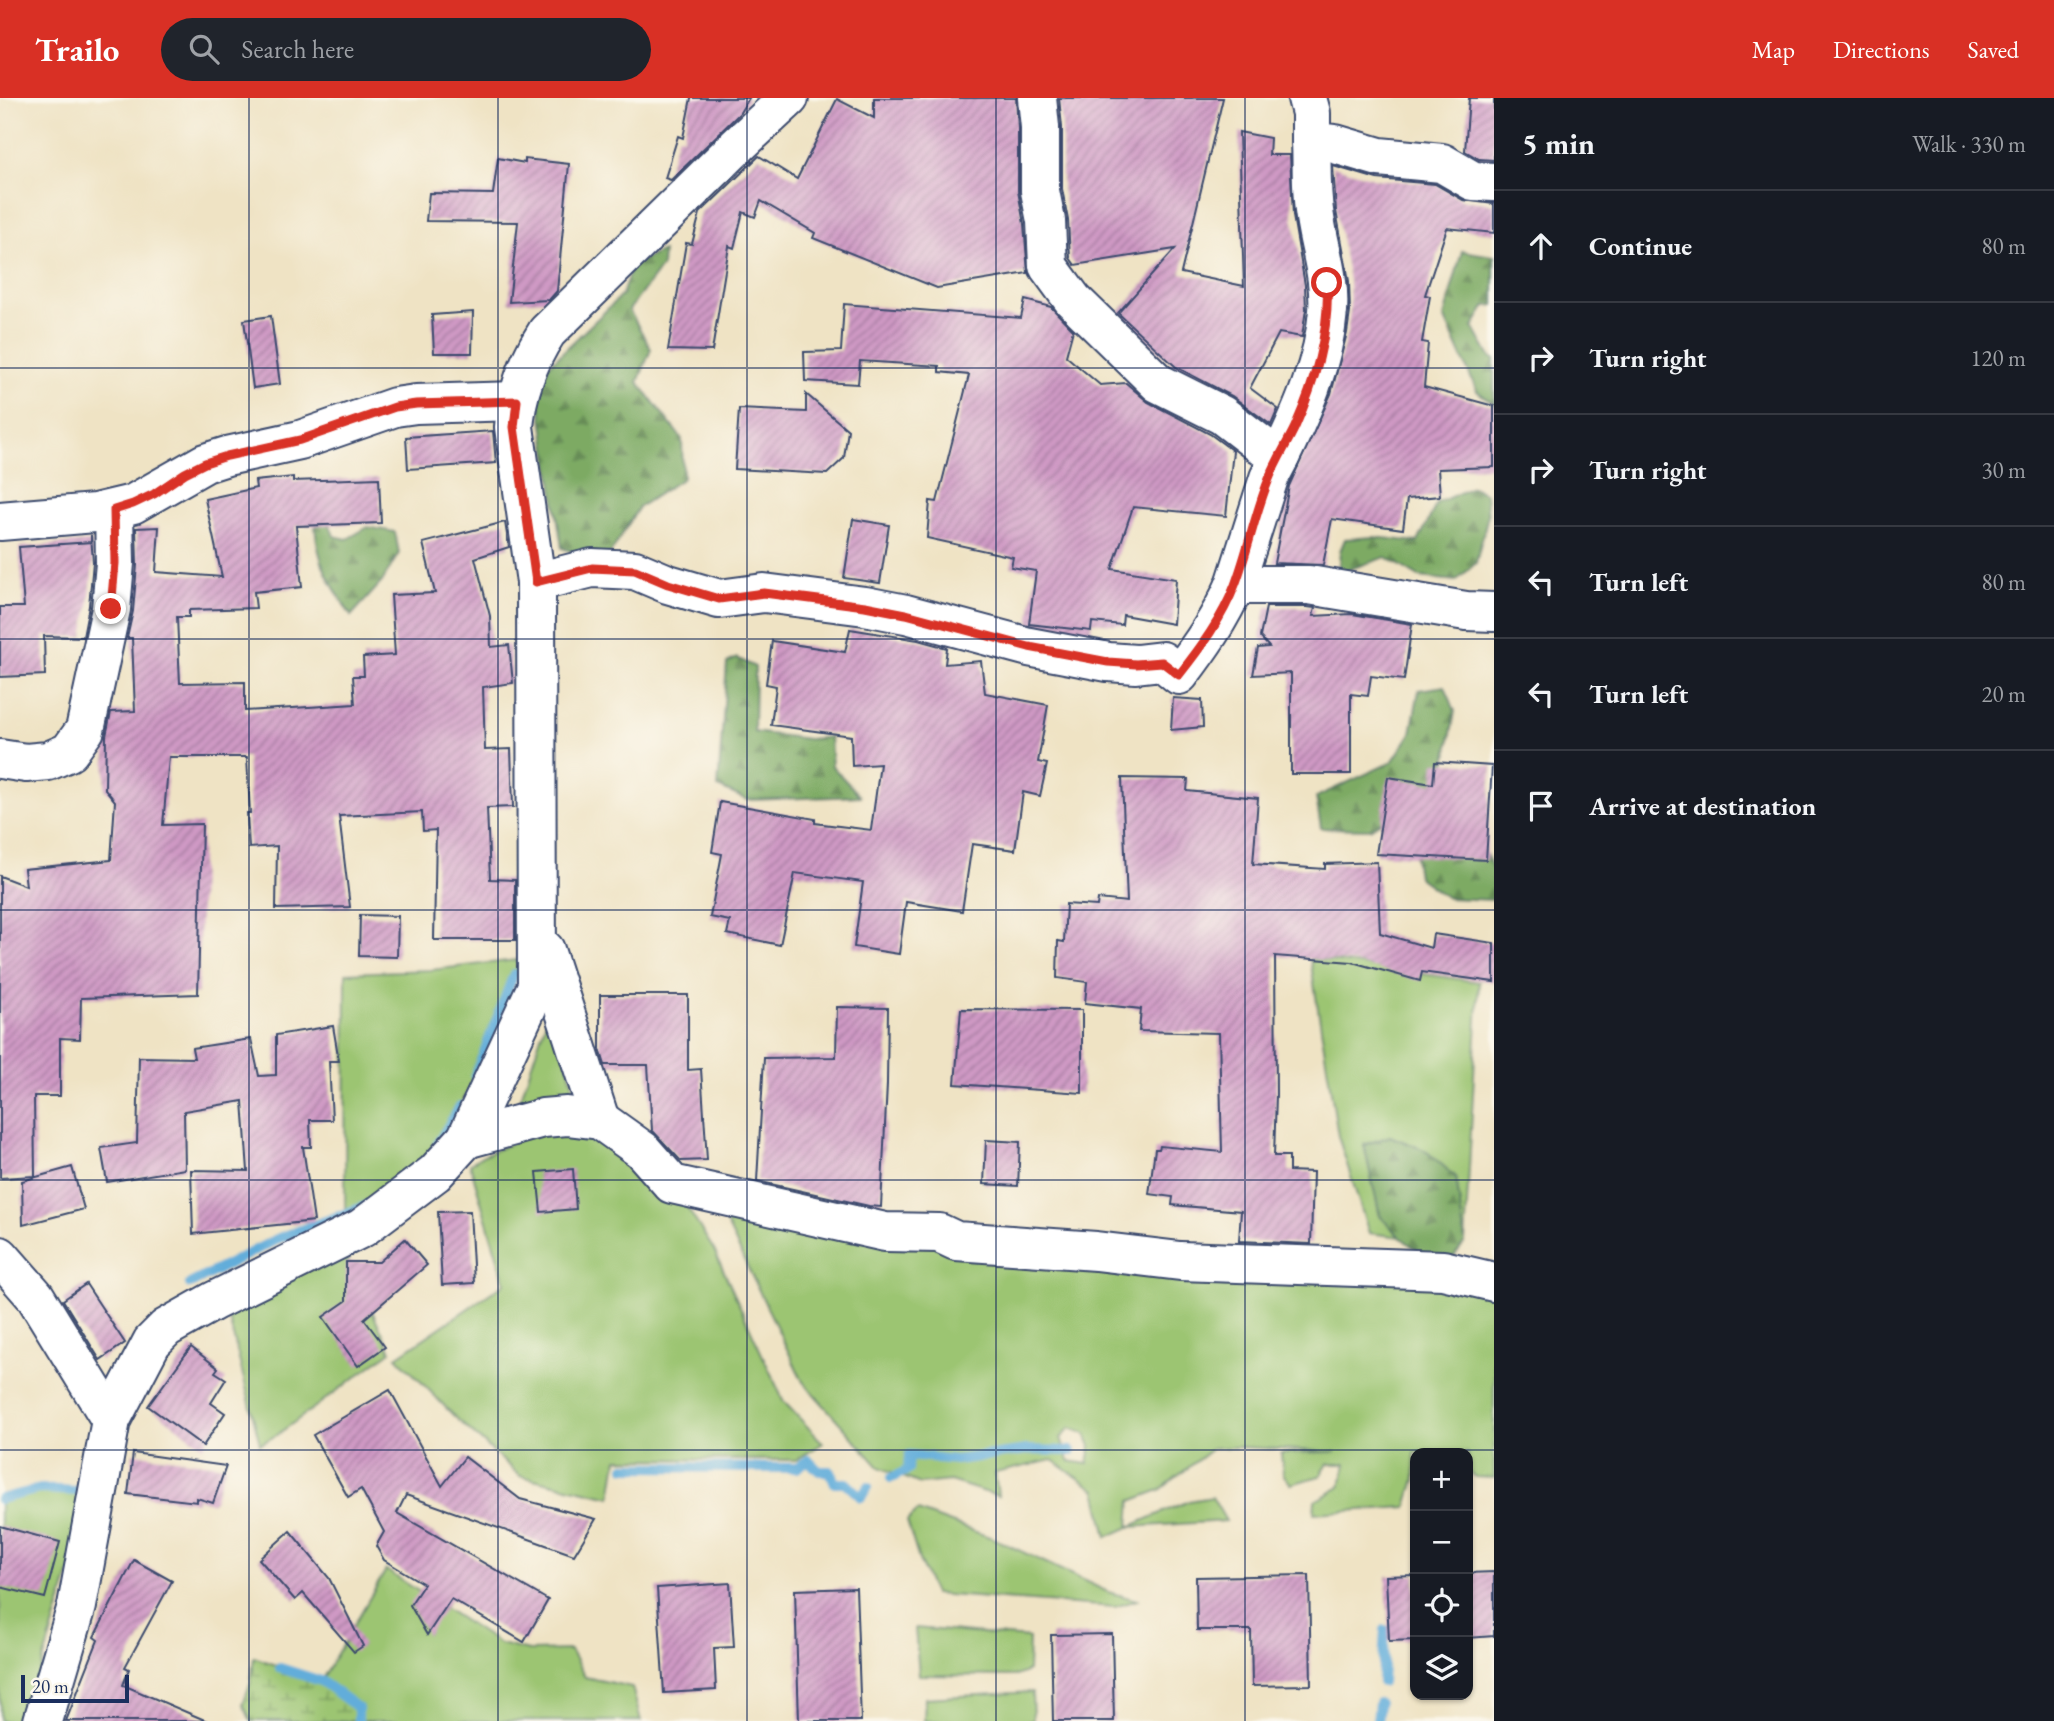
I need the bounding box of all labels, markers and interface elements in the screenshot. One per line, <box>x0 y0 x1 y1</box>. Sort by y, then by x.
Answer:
search box <box>161 18 651 81</box>
text: Trailo <box>35 28 119 71</box>
icon: search <box>185 30 223 68</box>
text: Search here <box>241 32 354 66</box>
text: Map <box>1752 34 1795 65</box>
text: Directions <box>1833 34 1930 65</box>
text: Saved <box>1968 34 2019 65</box>
text: 5 min <box>1522 124 1595 163</box>
text: Walk · 330 m <box>1912 129 2026 159</box>
icon: ahead <box>1522 227 1560 265</box>
text: Continue <box>1589 229 1692 263</box>
text: 80 m <box>1981 231 2026 261</box>
route start <box>1311 267 1342 298</box>
icon: right <box>1522 339 1560 377</box>
text: Turn right <box>1589 341 1707 375</box>
text: 120 m <box>1970 343 2026 373</box>
icon: right <box>1522 451 1560 489</box>
text: Turn right <box>1589 453 1707 487</box>
text: 30 m <box>1981 455 2026 485</box>
icon: left <box>1522 563 1560 601</box>
text: Turn left <box>1589 565 1688 599</box>
text: 80 m <box>1981 567 2026 597</box>
route end <box>95 593 126 624</box>
icon: left <box>1522 675 1560 713</box>
text: Turn left <box>1589 677 1688 711</box>
text: 20 m <box>1981 679 2026 709</box>
icon: arrive <box>1522 787 1560 825</box>
text: Arrive at destination <box>1589 789 1816 823</box>
map controls <box>1410 1448 1473 1700</box>
button: + <box>1410 1448 1473 1511</box>
button: − <box>1410 1511 1473 1574</box>
button: locate <box>1410 1574 1473 1637</box>
button: layers <box>1410 1637 1473 1700</box>
scale bar <box>21 1672 130 1704</box>
text: 20 m <box>32 1674 69 1699</box>

